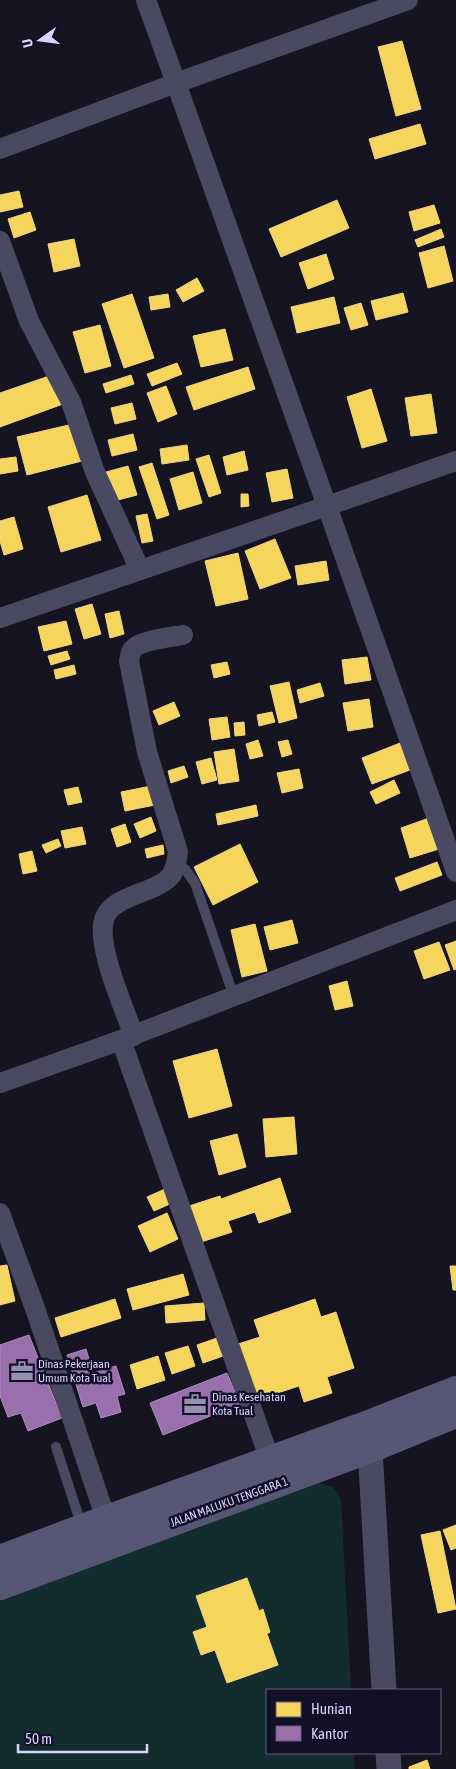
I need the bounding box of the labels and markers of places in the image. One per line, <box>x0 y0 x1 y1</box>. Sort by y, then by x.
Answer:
place label: Dinas Pekerjaan Umum Kota Tual <box>38 1357 112 1385</box>
office icon: Dinas Pekerjaan Umum Kota Tual <box>9 1358 35 1384</box>
place label: Dinas Kesehatan Kota Tual <box>212 1390 286 1418</box>
office icon: Dinas Kesehatan Kota Tual <box>182 1391 208 1417</box>

